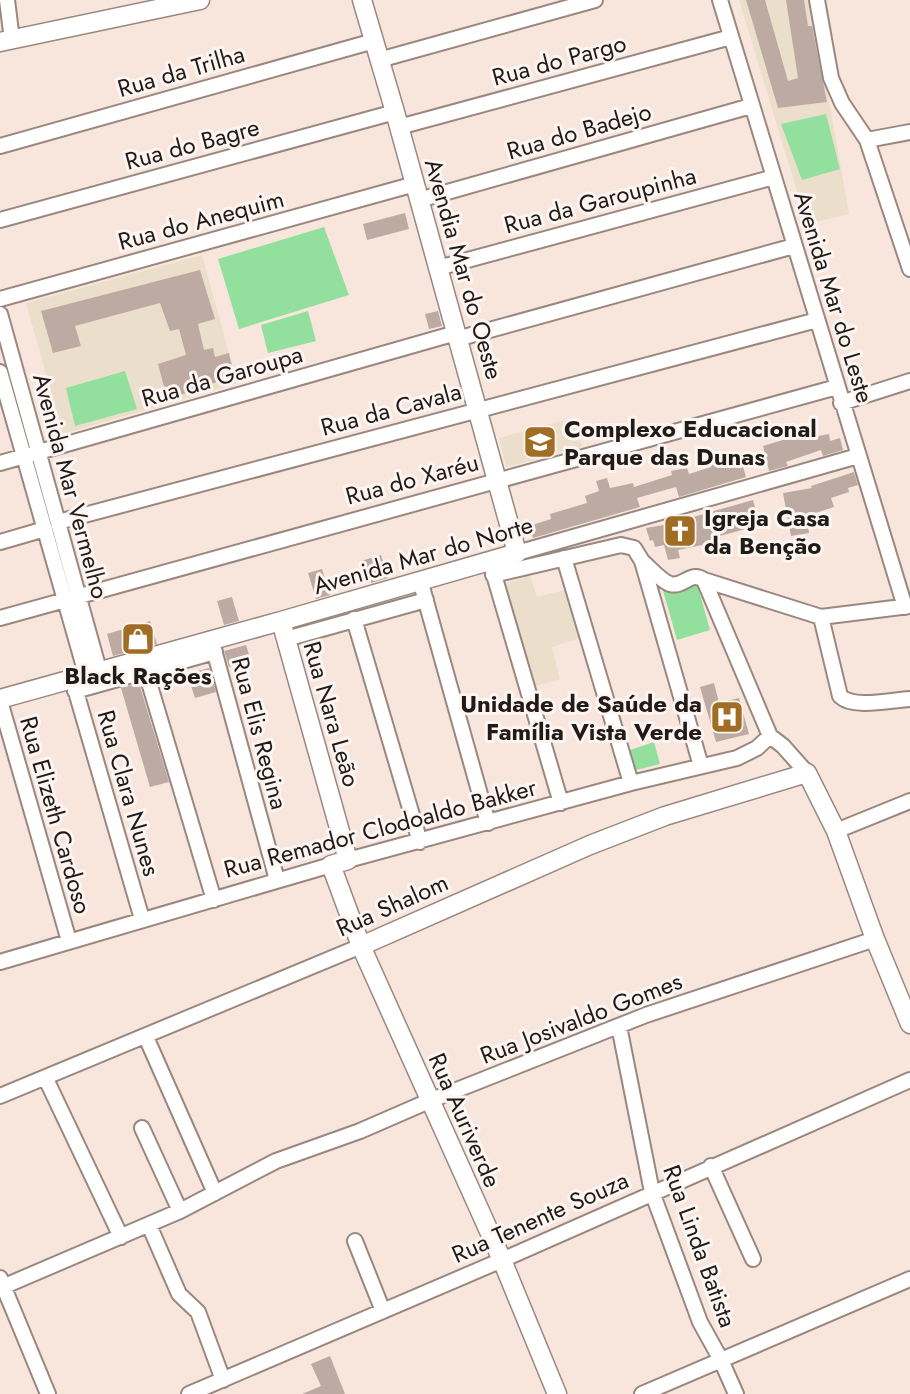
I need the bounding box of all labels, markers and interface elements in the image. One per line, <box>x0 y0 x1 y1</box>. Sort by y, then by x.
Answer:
street label: Rua do Pargo <box>488 25 630 95</box>
street label: Rua da Trilha <box>113 36 249 106</box>
street label: Rua do Badejo <box>503 94 655 168</box>
street label: Rua do Bagre <box>121 109 263 179</box>
street label: Avendia Mar do Oeste <box>416 155 512 383</box>
street label: Rua da Garoupinha <box>500 158 700 242</box>
street label: Rua do Anequim <box>114 181 288 259</box>
street label: Avenida Mar do Leste <box>785 187 883 407</box>
street label: Rua da Garoupa <box>137 336 307 416</box>
street label: Avenida Mar Vermelho <box>24 370 118 602</box>
street label: Rua da Cavala <box>317 373 465 445</box>
place label: Complexo Educacional Parque das Dunas <box>564 411 817 474</box>
school or university icon: Complexo Educacional Parque das Dunas <box>521 423 559 461</box>
street label: Rua do Xaréu <box>342 444 482 514</box>
place label: Igreja Casa da Benção <box>704 500 830 563</box>
street label: Avenida Mar do Norte <box>309 507 537 603</box>
church icon: Igreja Casa da Benção <box>661 512 699 550</box>
shop icon: Black Rações <box>119 620 157 658</box>
street label: Rua Nara Leão <box>295 637 369 791</box>
street label: Rua Elis Regina <box>223 653 297 813</box>
place label: Black Rações <box>64 658 212 693</box>
place label: Unidade de Saúde da Família Vista Verde <box>460 686 702 749</box>
hospital icon: Unidade de Saúde da Família Vista Verde <box>708 698 746 736</box>
street label: Rua Clara Nunes <box>89 706 169 880</box>
street label: Rua Elizeth Cardoso <box>11 712 101 918</box>
street label: Rua Remador Clodoaldo Bakker <box>220 769 541 887</box>
street label: Rua Shalom <box>330 865 454 945</box>
street label: Rua Josivaldo Gomes <box>475 963 687 1073</box>
street label: Rua Auriverde <box>420 1047 510 1193</box>
street label: Rua Linda Batista <box>654 1160 746 1332</box>
street label: Rua Tenente Souza <box>446 1162 634 1272</box>

